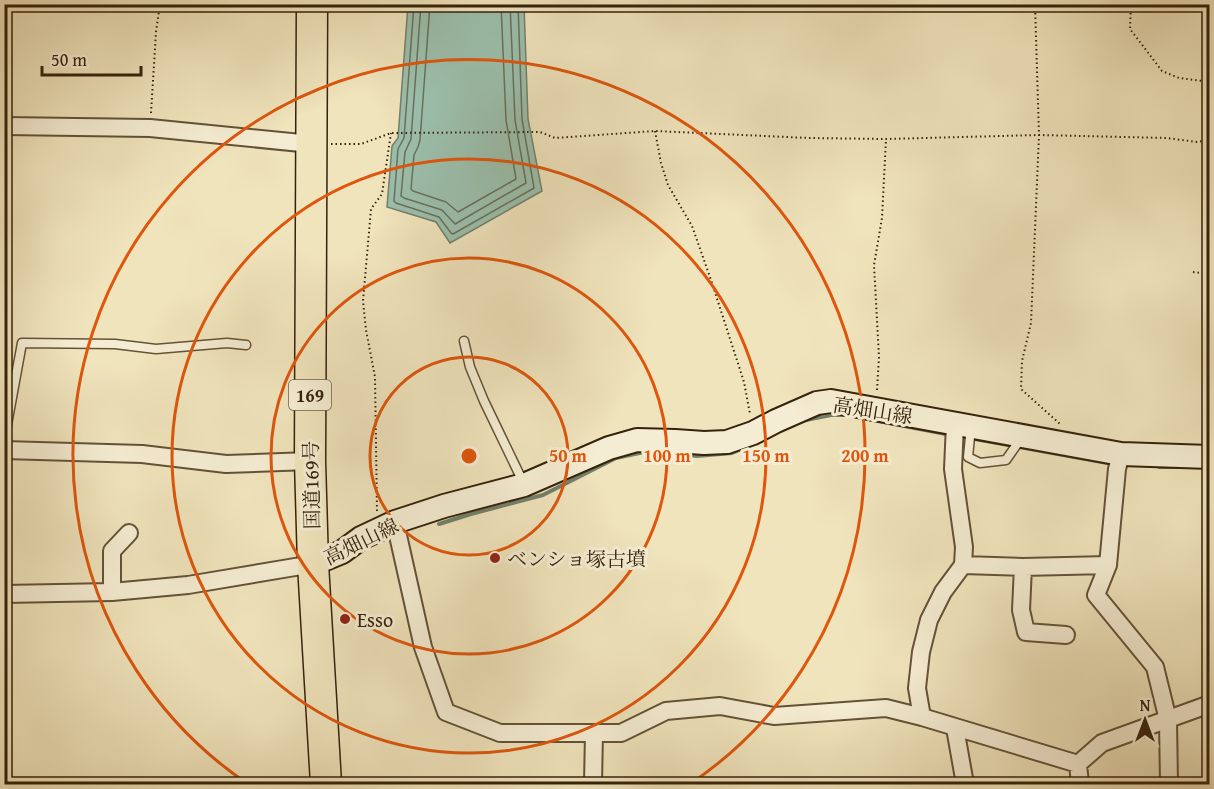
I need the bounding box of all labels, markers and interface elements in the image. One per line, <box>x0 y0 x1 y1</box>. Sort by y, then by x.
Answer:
scale bar <box>42 39 141 77</box>
text: 50 m <box>51 46 87 73</box>
road number: 169 <box>289 380 331 410</box>
street label: 高畑山線 <box>831 389 915 431</box>
street label: 国道169号 <box>296 440 326 530</box>
text: 50 m <box>549 442 588 469</box>
text: 100 m <box>643 442 691 469</box>
text: 150 m <box>742 442 790 469</box>
text: 200 m <box>841 442 889 469</box>
centre of rings <box>459 446 479 466</box>
street label: 高畑山線 <box>319 510 403 572</box>
place label: ベンショ塚古墳 <box>507 544 646 573</box>
marker: ベンショ塚古墳 <box>488 551 502 565</box>
place label: Esso <box>357 605 393 634</box>
marker: Esso <box>338 612 352 626</box>
north arrow <box>1115 690 1175 750</box>
text: N <box>1140 693 1151 717</box>

